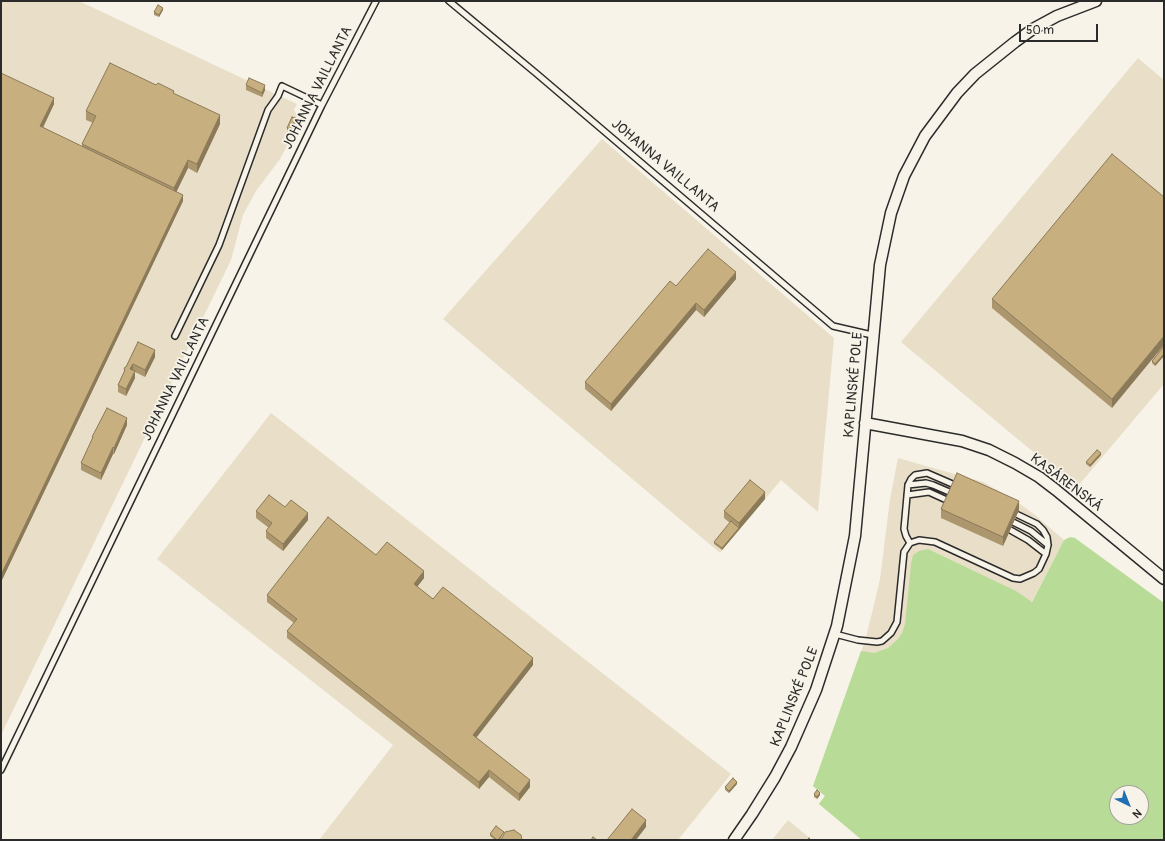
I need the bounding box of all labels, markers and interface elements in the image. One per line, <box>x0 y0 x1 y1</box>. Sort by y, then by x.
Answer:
scale bar <box>1021 16 1100 42</box>
text: 50 m <box>1026 23 1054 38</box>
street label: JOHANNA VAILLANTA <box>280 24 356 152</box>
street label: JOHANNA VAILLANTA <box>608 116 722 216</box>
street label: JOHANNA VAILLANTA <box>139 314 213 444</box>
street label: KAPLINSKÉ POLE <box>841 332 867 438</box>
street label: KASÁRENSKÁ <box>1026 450 1106 516</box>
street label: KAPLINSKÉ POLE <box>767 645 823 749</box>
north arrow <box>1109 785 1149 825</box>
text: N <box>1130 806 1144 821</box>

